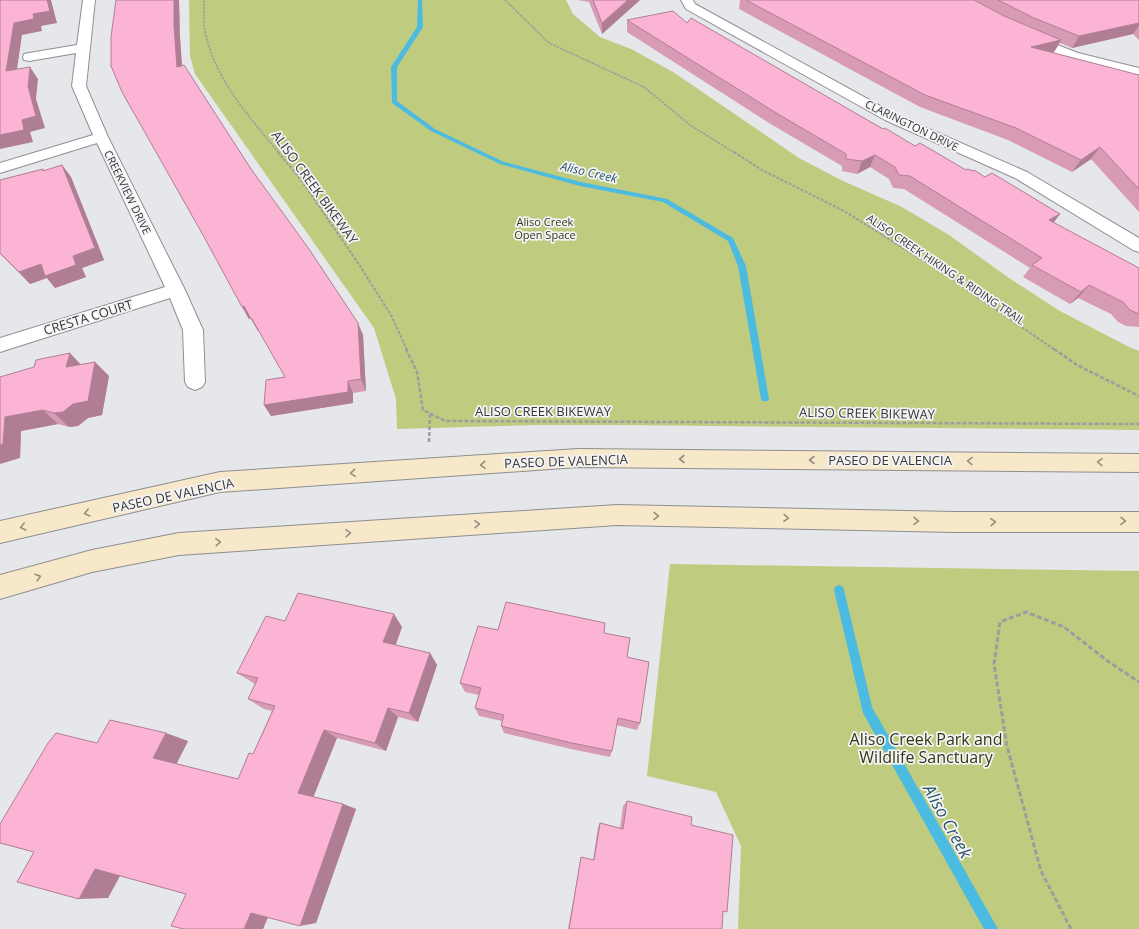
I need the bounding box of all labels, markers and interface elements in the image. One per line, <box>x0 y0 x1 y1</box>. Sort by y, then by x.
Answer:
street label: CLARINGTON DRIVE <box>863 96 961 154</box>
street label: ALISO CREEK BIKEWAY <box>268 127 363 248</box>
street label: CREEKVIEW DRIVE <box>101 147 155 237</box>
water label: Aliso Creek <box>558 157 620 187</box>
street label: ALISO CREEK HIKING & RIDING TRAIL <box>864 210 1029 328</box>
park label: Aliso Creek Open Space <box>514 214 576 242</box>
street label: CRESTA COURT <box>41 295 136 339</box>
street label: ALISO CREEK BIKEWAY <box>475 402 612 420</box>
street label: ALISO CREEK BIKEWAY <box>799 403 936 423</box>
street label: PASEO DE VALENCIA <box>504 450 629 472</box>
street label: PASEO DE VALENCIA <box>828 451 953 469</box>
one-way arrow <box>679 455 685 463</box>
one-way arrow <box>809 456 815 464</box>
one-way arrow <box>967 457 973 465</box>
one-way arrow <box>1097 458 1103 467</box>
one-way arrow <box>480 460 486 469</box>
one-way arrow <box>350 469 356 478</box>
street label: PASEO DE VALENCIA <box>111 473 236 517</box>
one-way arrow <box>84 508 90 516</box>
one-way arrow <box>653 511 659 520</box>
one-way arrow <box>783 514 789 523</box>
one-way arrow <box>913 517 919 526</box>
one-way arrow <box>1120 517 1126 526</box>
one-way arrow <box>990 518 996 526</box>
one-way arrow <box>474 520 480 529</box>
one-way arrow <box>20 522 27 531</box>
one-way arrow <box>345 528 351 537</box>
one-way arrow <box>215 537 221 546</box>
one-way arrow <box>34 573 41 582</box>
park label: Aliso Creek Park and Wildlife Sanctuary <box>850 728 1002 768</box>
water label: Aliso Creek <box>918 779 978 863</box>

